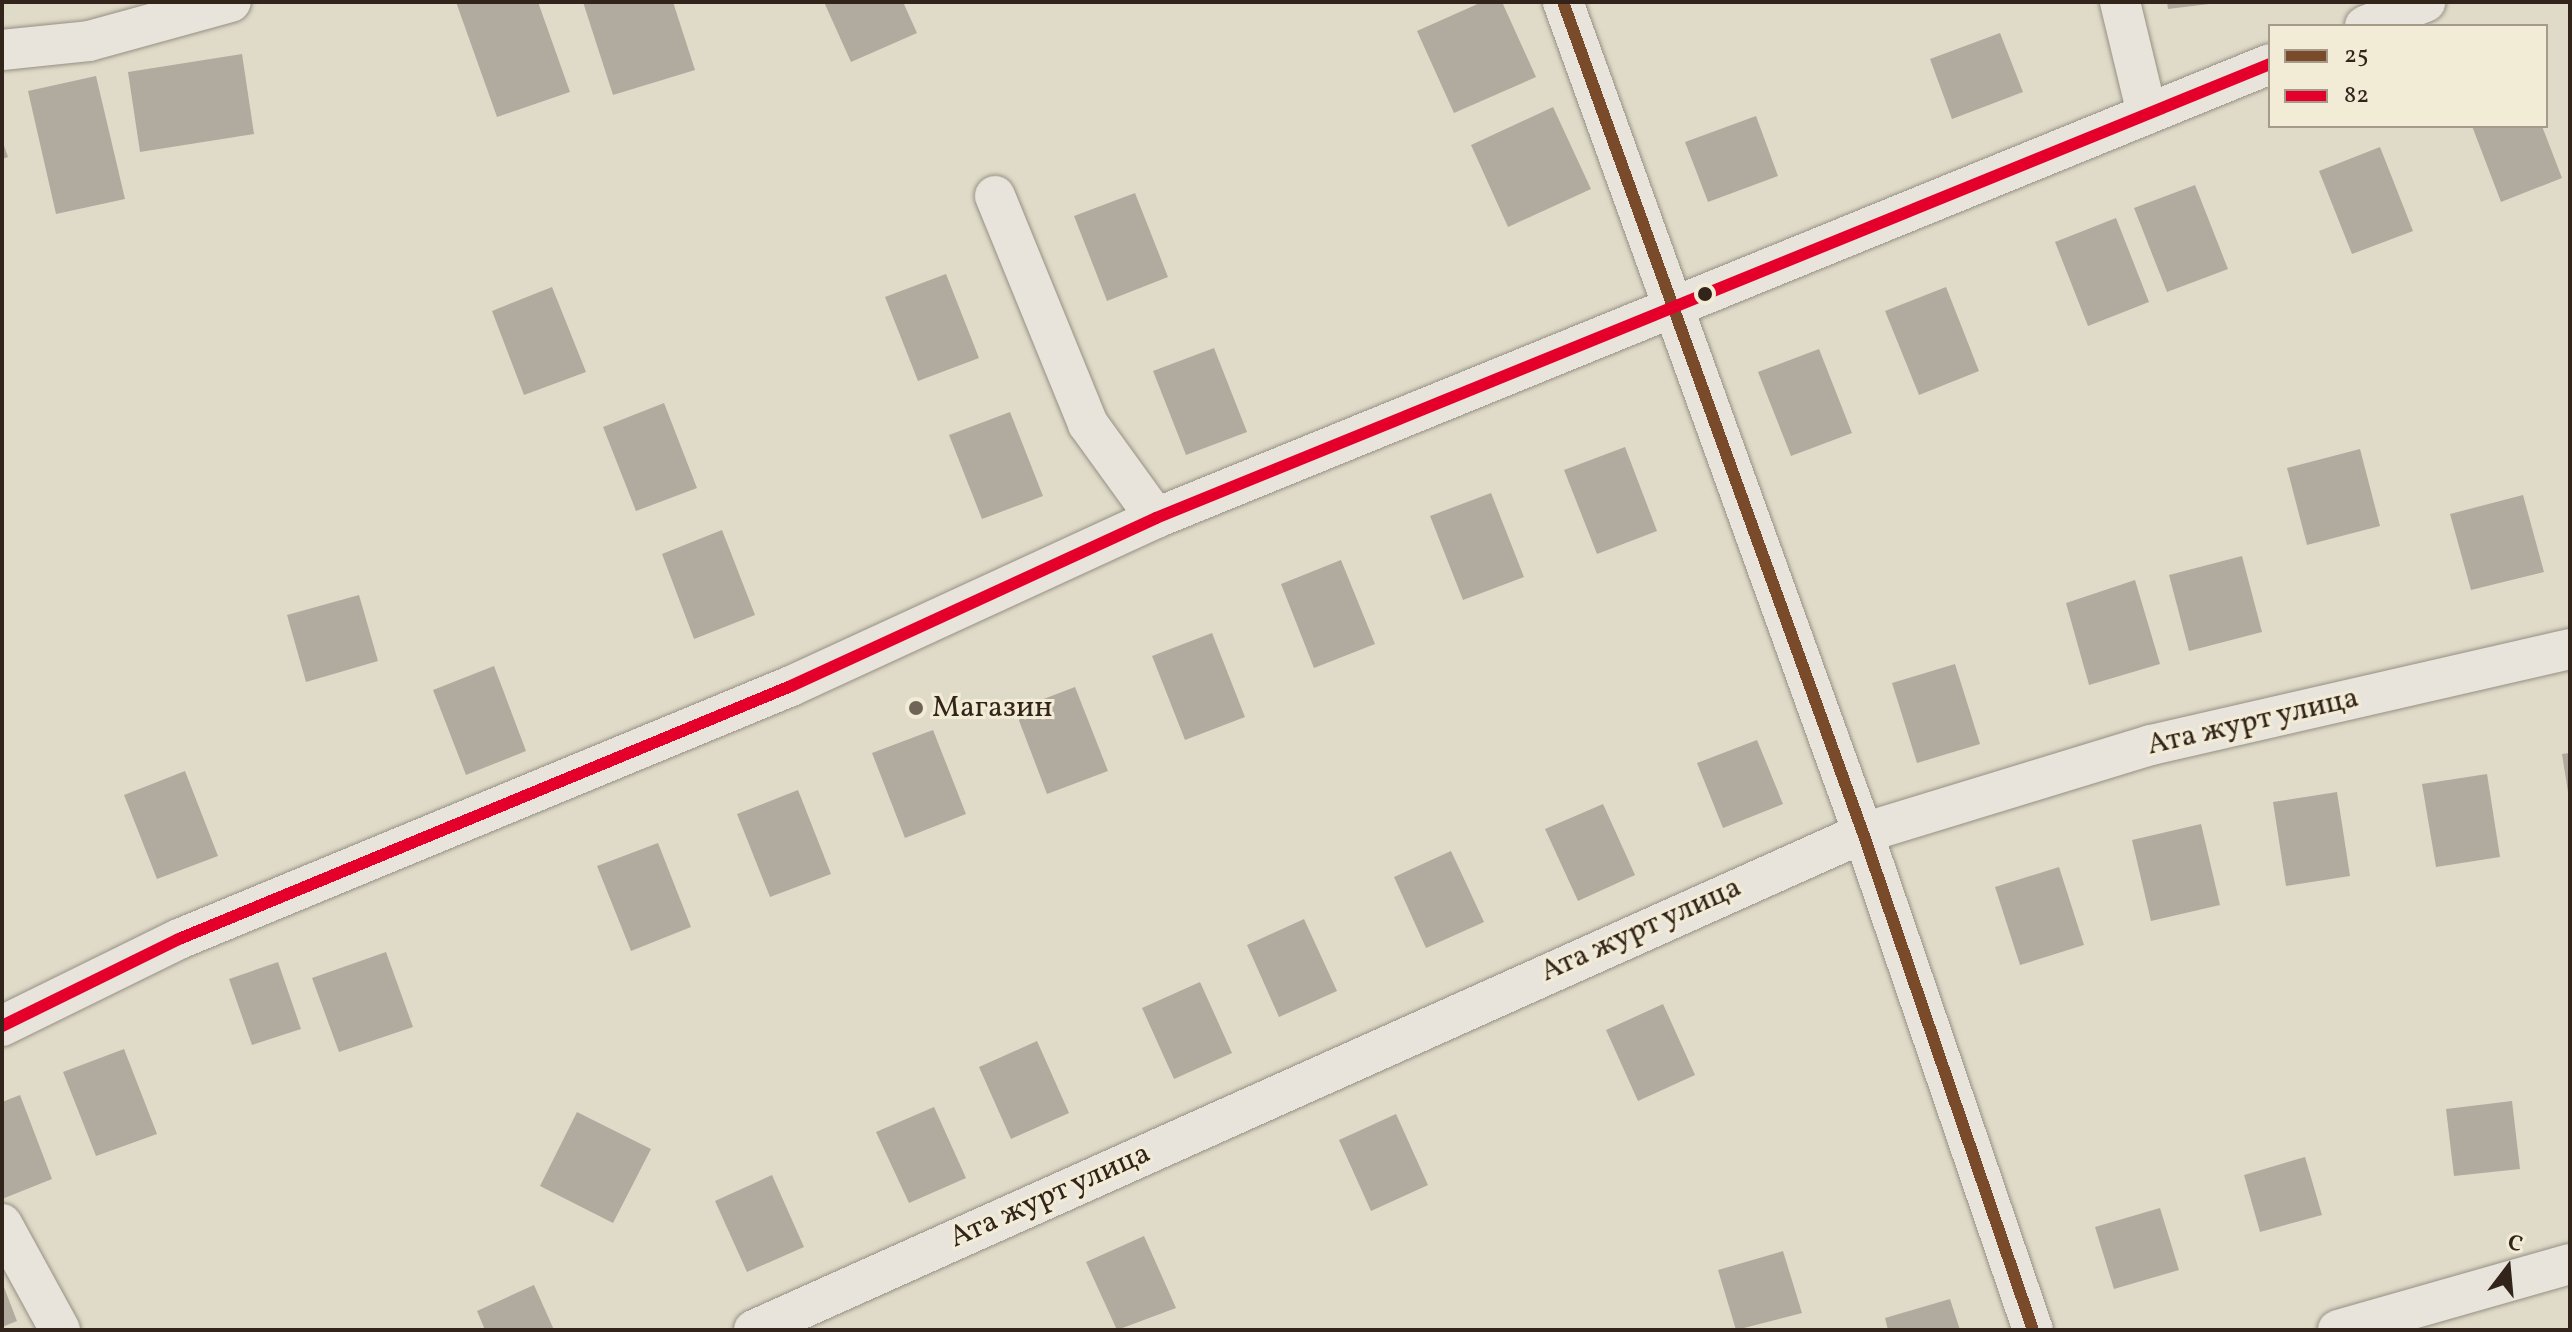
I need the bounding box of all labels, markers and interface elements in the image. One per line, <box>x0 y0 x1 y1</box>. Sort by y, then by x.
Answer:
legend <box>2268 24 2548 128</box>
text: 25 <box>2344 39 2368 73</box>
text: 82 <box>2344 79 2369 113</box>
unlabelled marker <box>1697 286 1713 302</box>
street label: Ата журт улица <box>2143 680 2363 764</box>
place label: Магазин <box>932 690 1052 726</box>
marker: Магазин <box>907 699 925 717</box>
street label: Ата журт улица <box>1535 869 1747 991</box>
street label: Ата журт улица <box>944 1135 1156 1257</box>
north arrow <box>2468 1228 2548 1308</box>
text: С <box>2504 1228 2526 1261</box>

